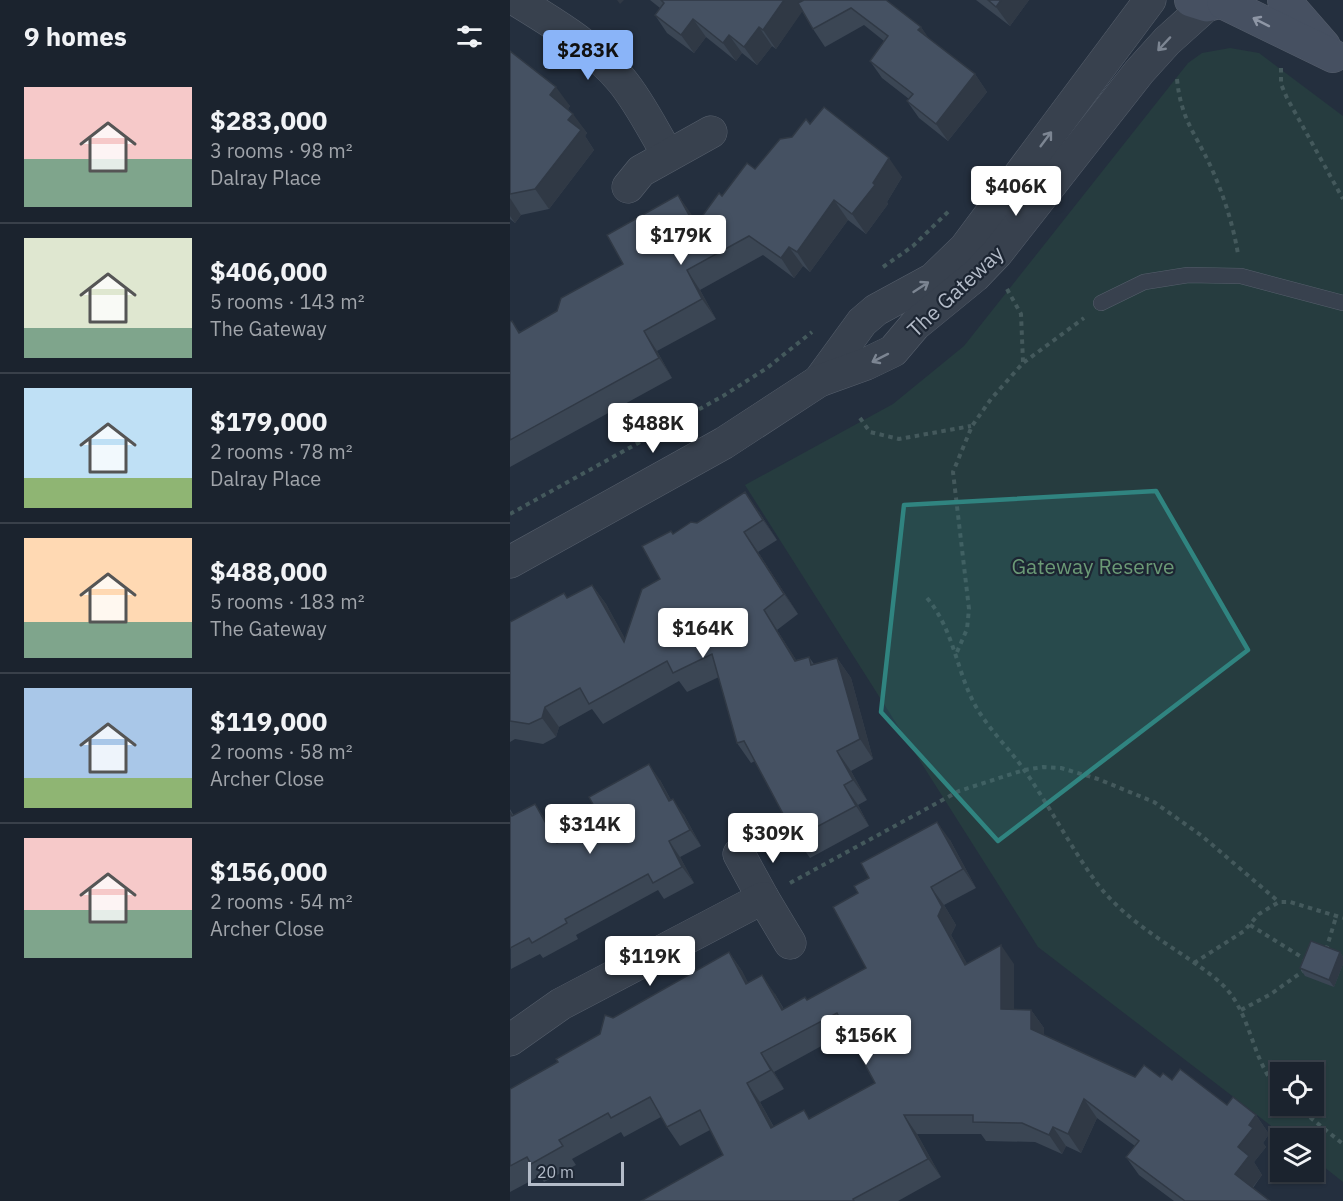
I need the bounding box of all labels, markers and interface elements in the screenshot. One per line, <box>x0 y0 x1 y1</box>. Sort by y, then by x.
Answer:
one-way arrow <box>1252 16 1270 28</box>
text: 9 homes <box>24 19 127 53</box>
icon: filters <box>453 20 486 53</box>
pin: $283K <box>546 30 630 81</box>
text: $283K <box>557 36 619 63</box>
one-way arrow <box>1157 37 1172 52</box>
text: $283,000 <box>210 103 327 137</box>
icon: home <box>72 111 144 183</box>
one-way arrow <box>1039 131 1052 147</box>
text: 3 rooms · 98 m² <box>210 137 353 164</box>
text: Dalray Place <box>210 164 321 191</box>
pin: $406K <box>974 166 1058 217</box>
text: $406K <box>985 172 1047 199</box>
pin: $179K <box>639 215 723 266</box>
text: $179K <box>650 221 712 248</box>
street label: The Gateway <box>901 239 1010 343</box>
text: $406,000 <box>210 254 327 288</box>
icon: home <box>72 262 144 334</box>
one-way arrow <box>912 281 928 293</box>
text: 5 rooms · 143 m² <box>210 288 365 315</box>
text: The Gateway <box>210 315 327 342</box>
one-way arrow <box>871 353 889 364</box>
pin: $488K <box>611 403 695 454</box>
text: $179,000 <box>210 404 327 438</box>
text: $488K <box>622 409 684 436</box>
icon: home <box>72 412 144 484</box>
text: 2 rooms · 78 m² <box>210 438 353 465</box>
text: Dalray Place <box>210 465 321 492</box>
park label: Gateway Reserve <box>1011 552 1175 580</box>
text: $488,000 <box>210 554 327 588</box>
icon: home <box>72 562 144 634</box>
text: 5 rooms · 183 m² <box>210 588 365 615</box>
pin: $164K <box>661 608 745 659</box>
text: $164K <box>672 614 734 641</box>
text: The Gateway <box>210 615 327 642</box>
text: $119,000 <box>210 704 327 738</box>
icon: home <box>72 712 144 784</box>
text: 2 rooms · 58 m² <box>210 738 353 765</box>
text: Archer Close <box>210 765 324 792</box>
pin: $314K <box>548 804 632 855</box>
text: $314K <box>559 810 621 837</box>
pin: $309K <box>731 813 815 864</box>
text: $309K <box>742 819 804 846</box>
text: $156,000 <box>210 854 327 888</box>
icon: home <box>72 862 144 934</box>
text: 2 rooms · 54 m² <box>210 888 353 915</box>
text: Archer Close <box>210 915 324 942</box>
pin: $119K <box>608 936 692 987</box>
text: $119K <box>619 942 681 969</box>
pin: $156K <box>824 1015 908 1066</box>
text: $156K <box>835 1021 897 1048</box>
map controls <box>1270 1062 1324 1182</box>
button: locate <box>1270 1062 1324 1116</box>
button: layers <box>1270 1128 1324 1182</box>
scale bar <box>528 1159 624 1186</box>
text: 20 m <box>537 1162 574 1182</box>

